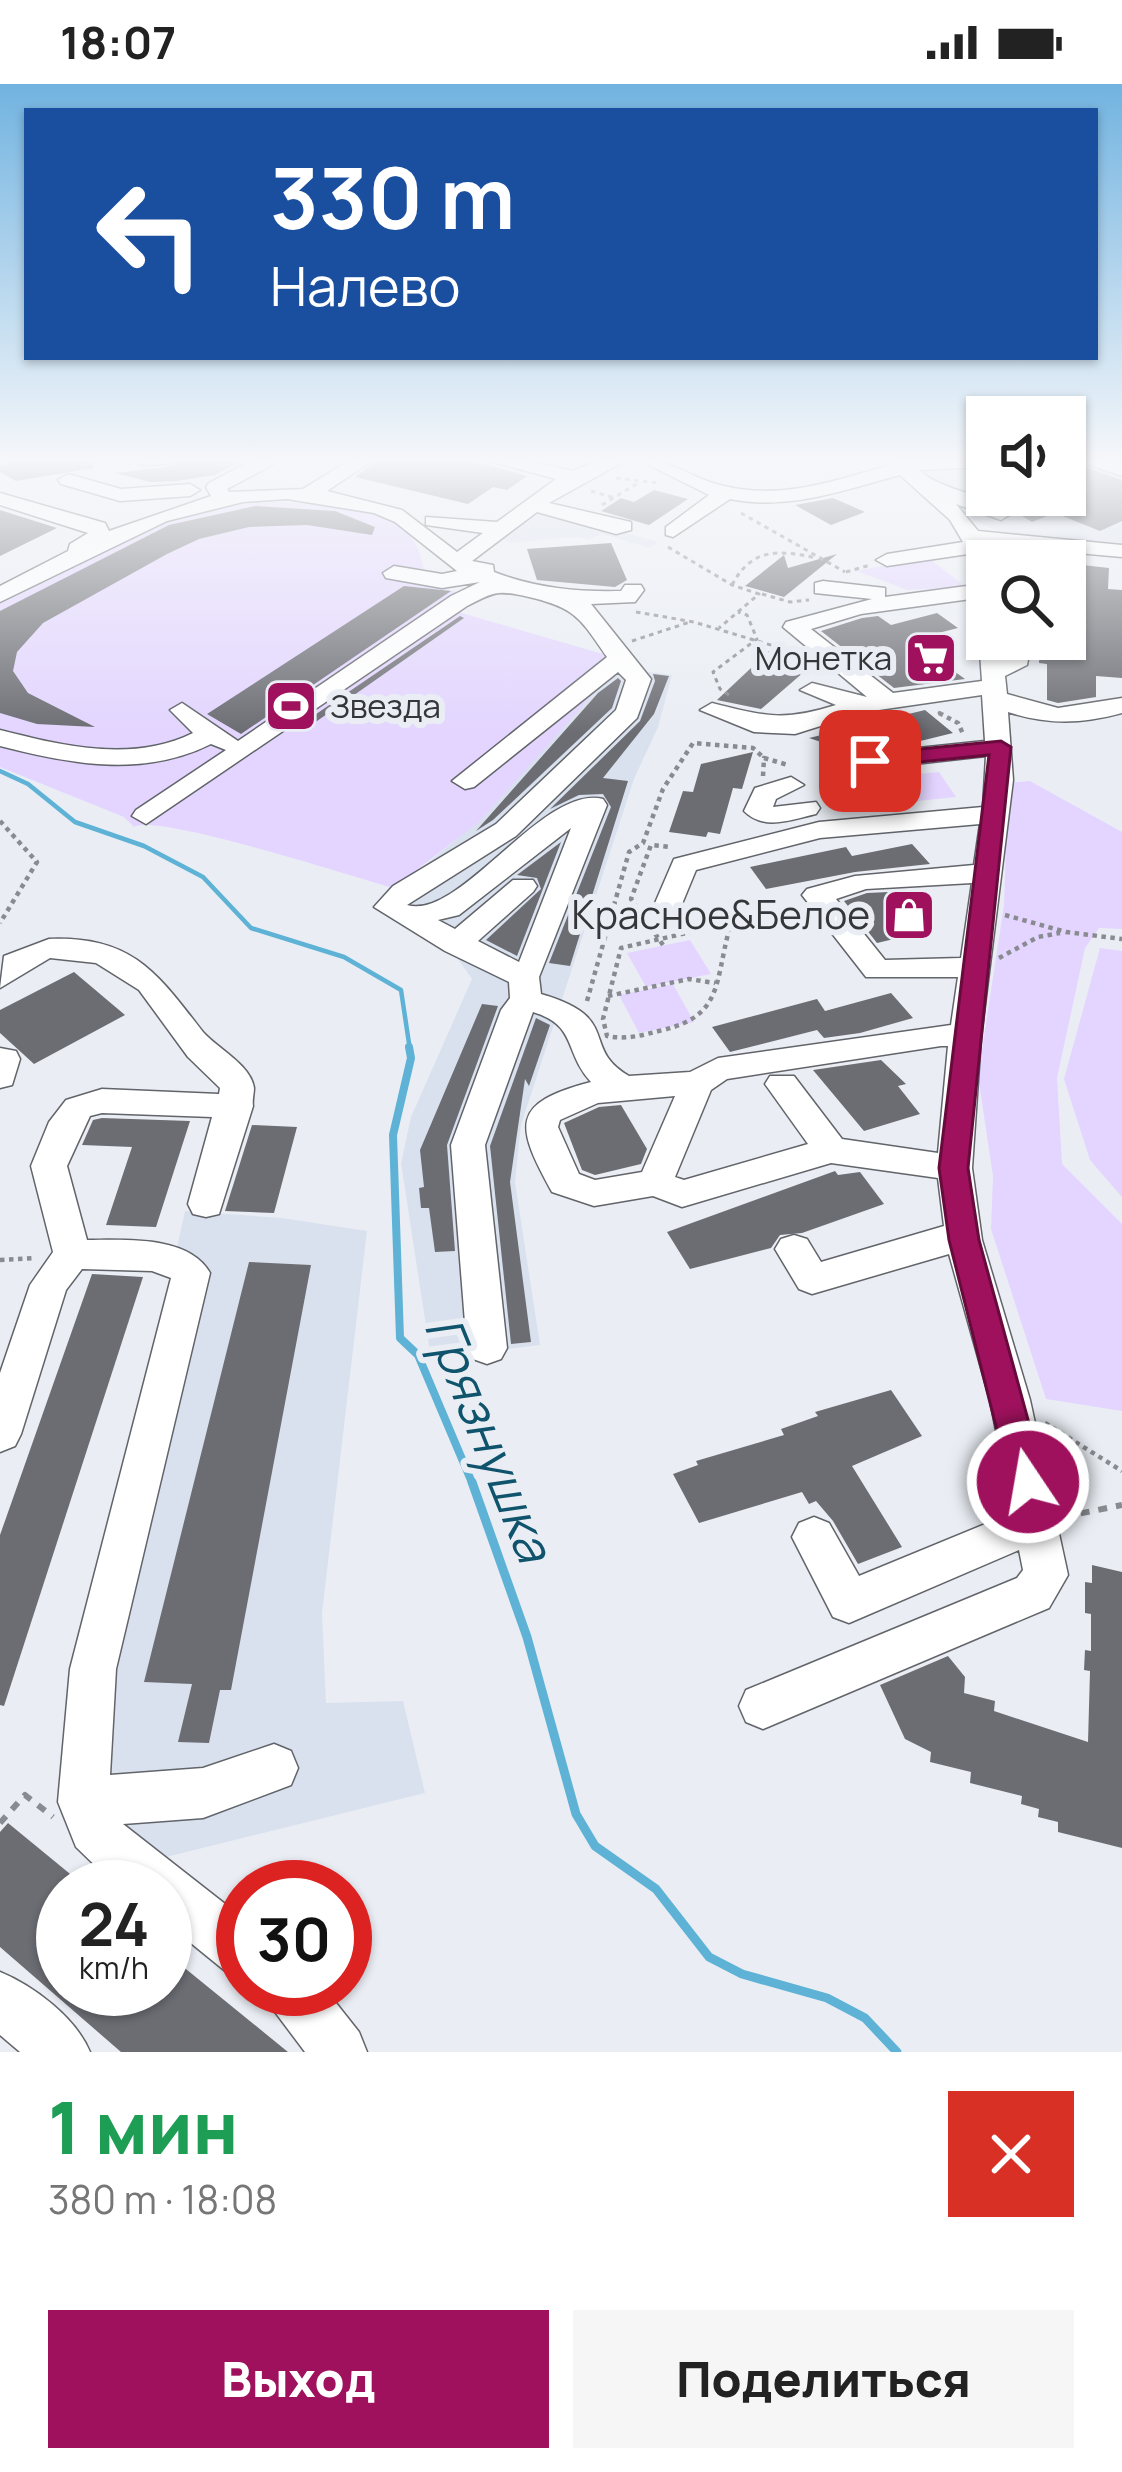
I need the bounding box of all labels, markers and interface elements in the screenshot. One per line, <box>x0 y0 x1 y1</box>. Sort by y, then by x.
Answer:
text: 18:07 <box>60 11 176 73</box>
text: 330 m <box>270 139 515 254</box>
icon: left <box>72 156 228 312</box>
text: Налево <box>270 248 460 322</box>
map controls <box>966 396 1086 660</box>
button: sound <box>966 396 1086 516</box>
button: search <box>966 540 1086 660</box>
supermarket icon: Монетка <box>903 630 959 686</box>
place label: Монетка <box>755 635 892 680</box>
sports icon: Звезда <box>263 678 319 734</box>
place label: Звезда <box>330 683 441 728</box>
pin <box>819 710 921 812</box>
icon: arrive <box>837 728 903 794</box>
place label: Красное&Белое <box>572 887 870 941</box>
shop icon: Красное&Белое <box>881 887 937 943</box>
water label: Грязнушка <box>410 1306 572 1573</box>
position arrow <box>965 1419 1091 1545</box>
speed limit sign: 30 <box>216 1860 372 2016</box>
text: 24 <box>78 1882 150 1964</box>
text: km/h <box>79 1947 149 1988</box>
text: 1 мин <box>48 2077 238 2176</box>
button: close <box>948 2091 1074 2217</box>
text: 380 m · 18:08 <box>48 2172 277 2226</box>
button: Выход <box>48 2310 549 2448</box>
button: Поделиться <box>573 2310 1074 2448</box>

